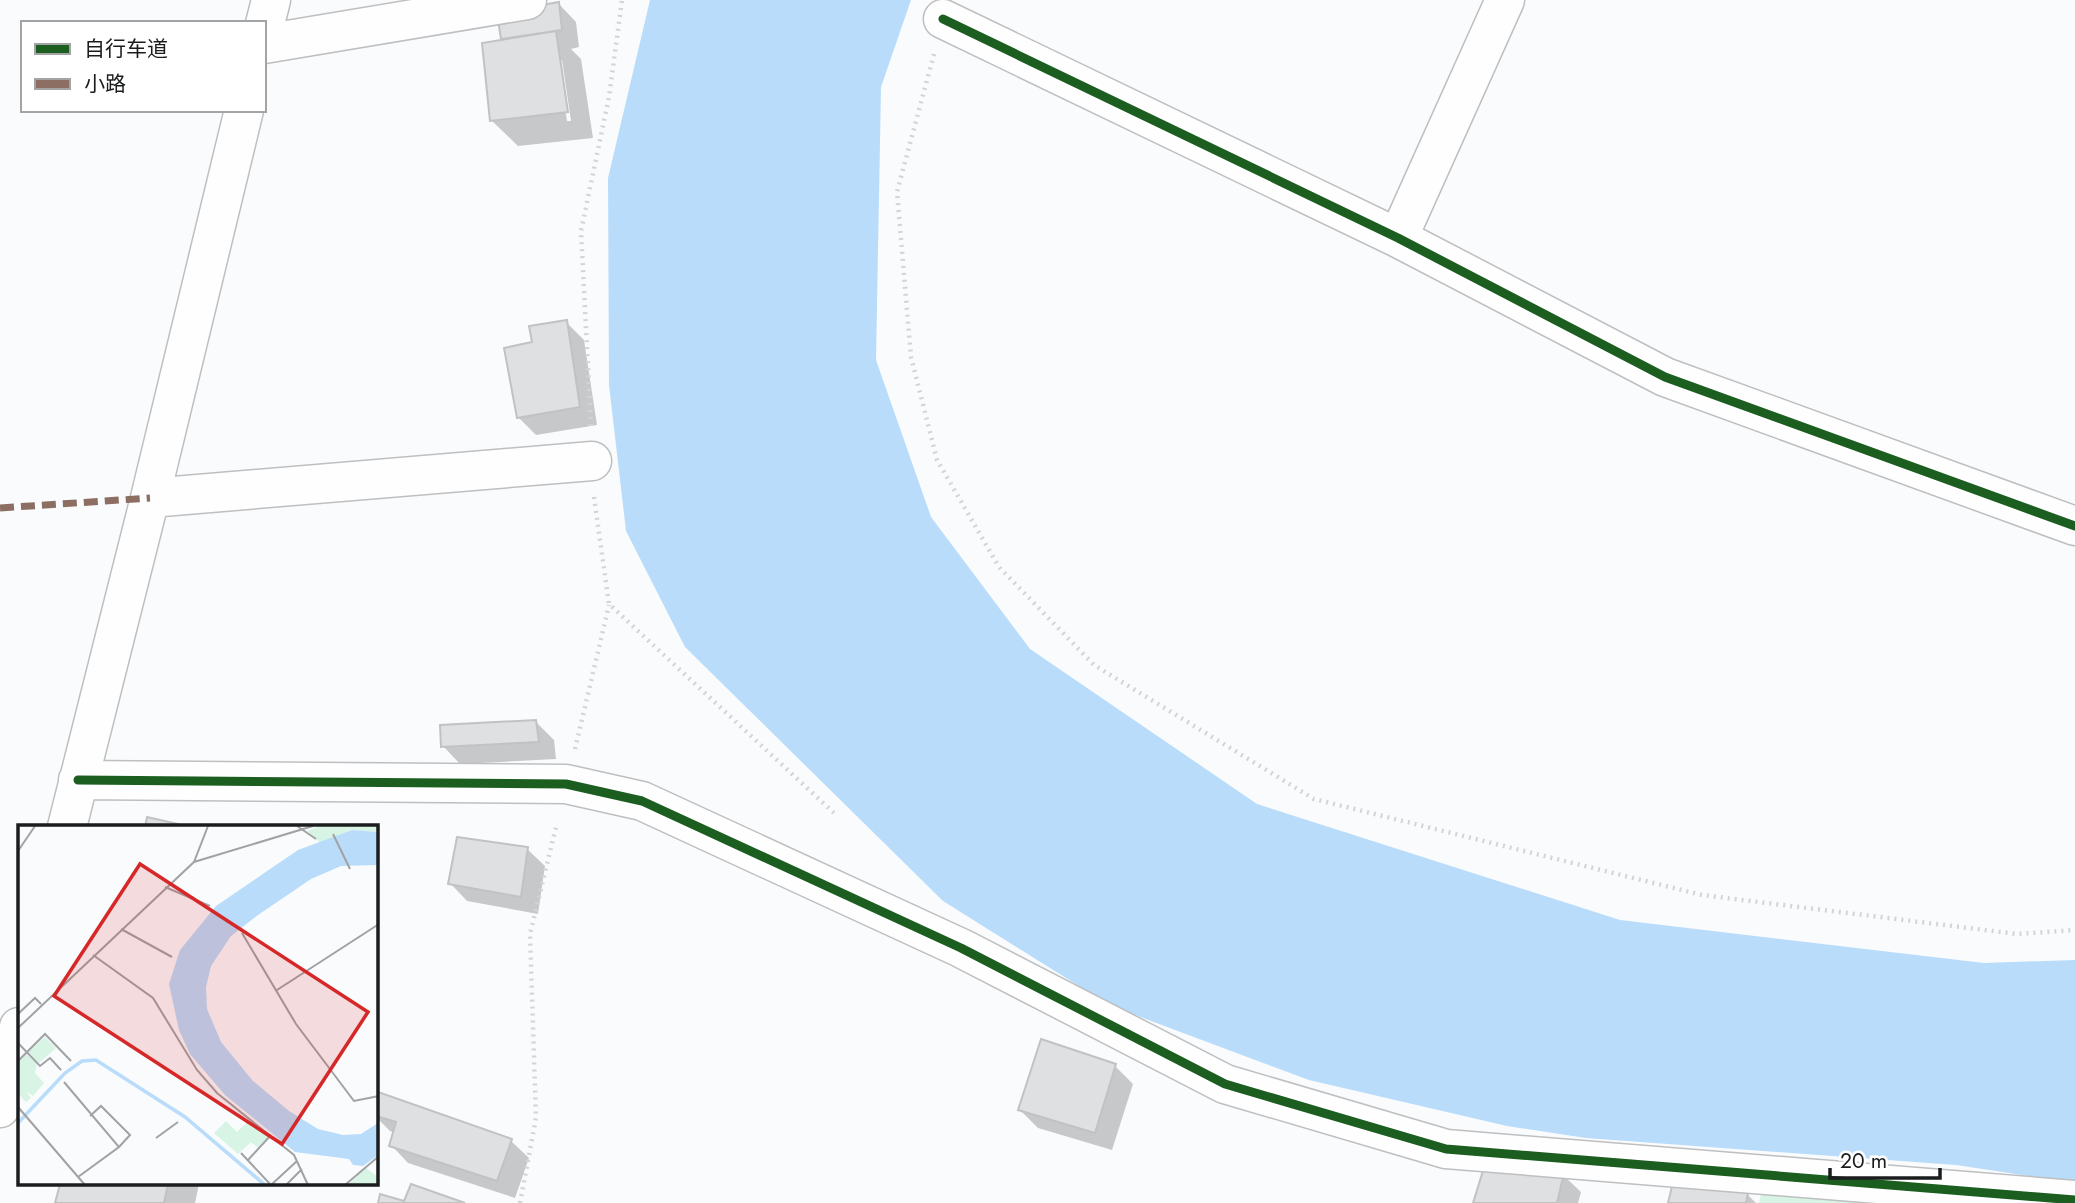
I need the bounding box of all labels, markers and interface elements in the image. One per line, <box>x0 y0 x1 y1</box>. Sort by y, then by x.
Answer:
legend <box>21 21 266 112</box>
text: 自行车道 <box>84 34 168 64</box>
text: 小路 <box>84 69 126 99</box>
inset map <box>18 825 378 1186</box>
scale bar <box>1830 1136 1940 1180</box>
text: 20 m <box>1840 1146 1887 1176</box>

